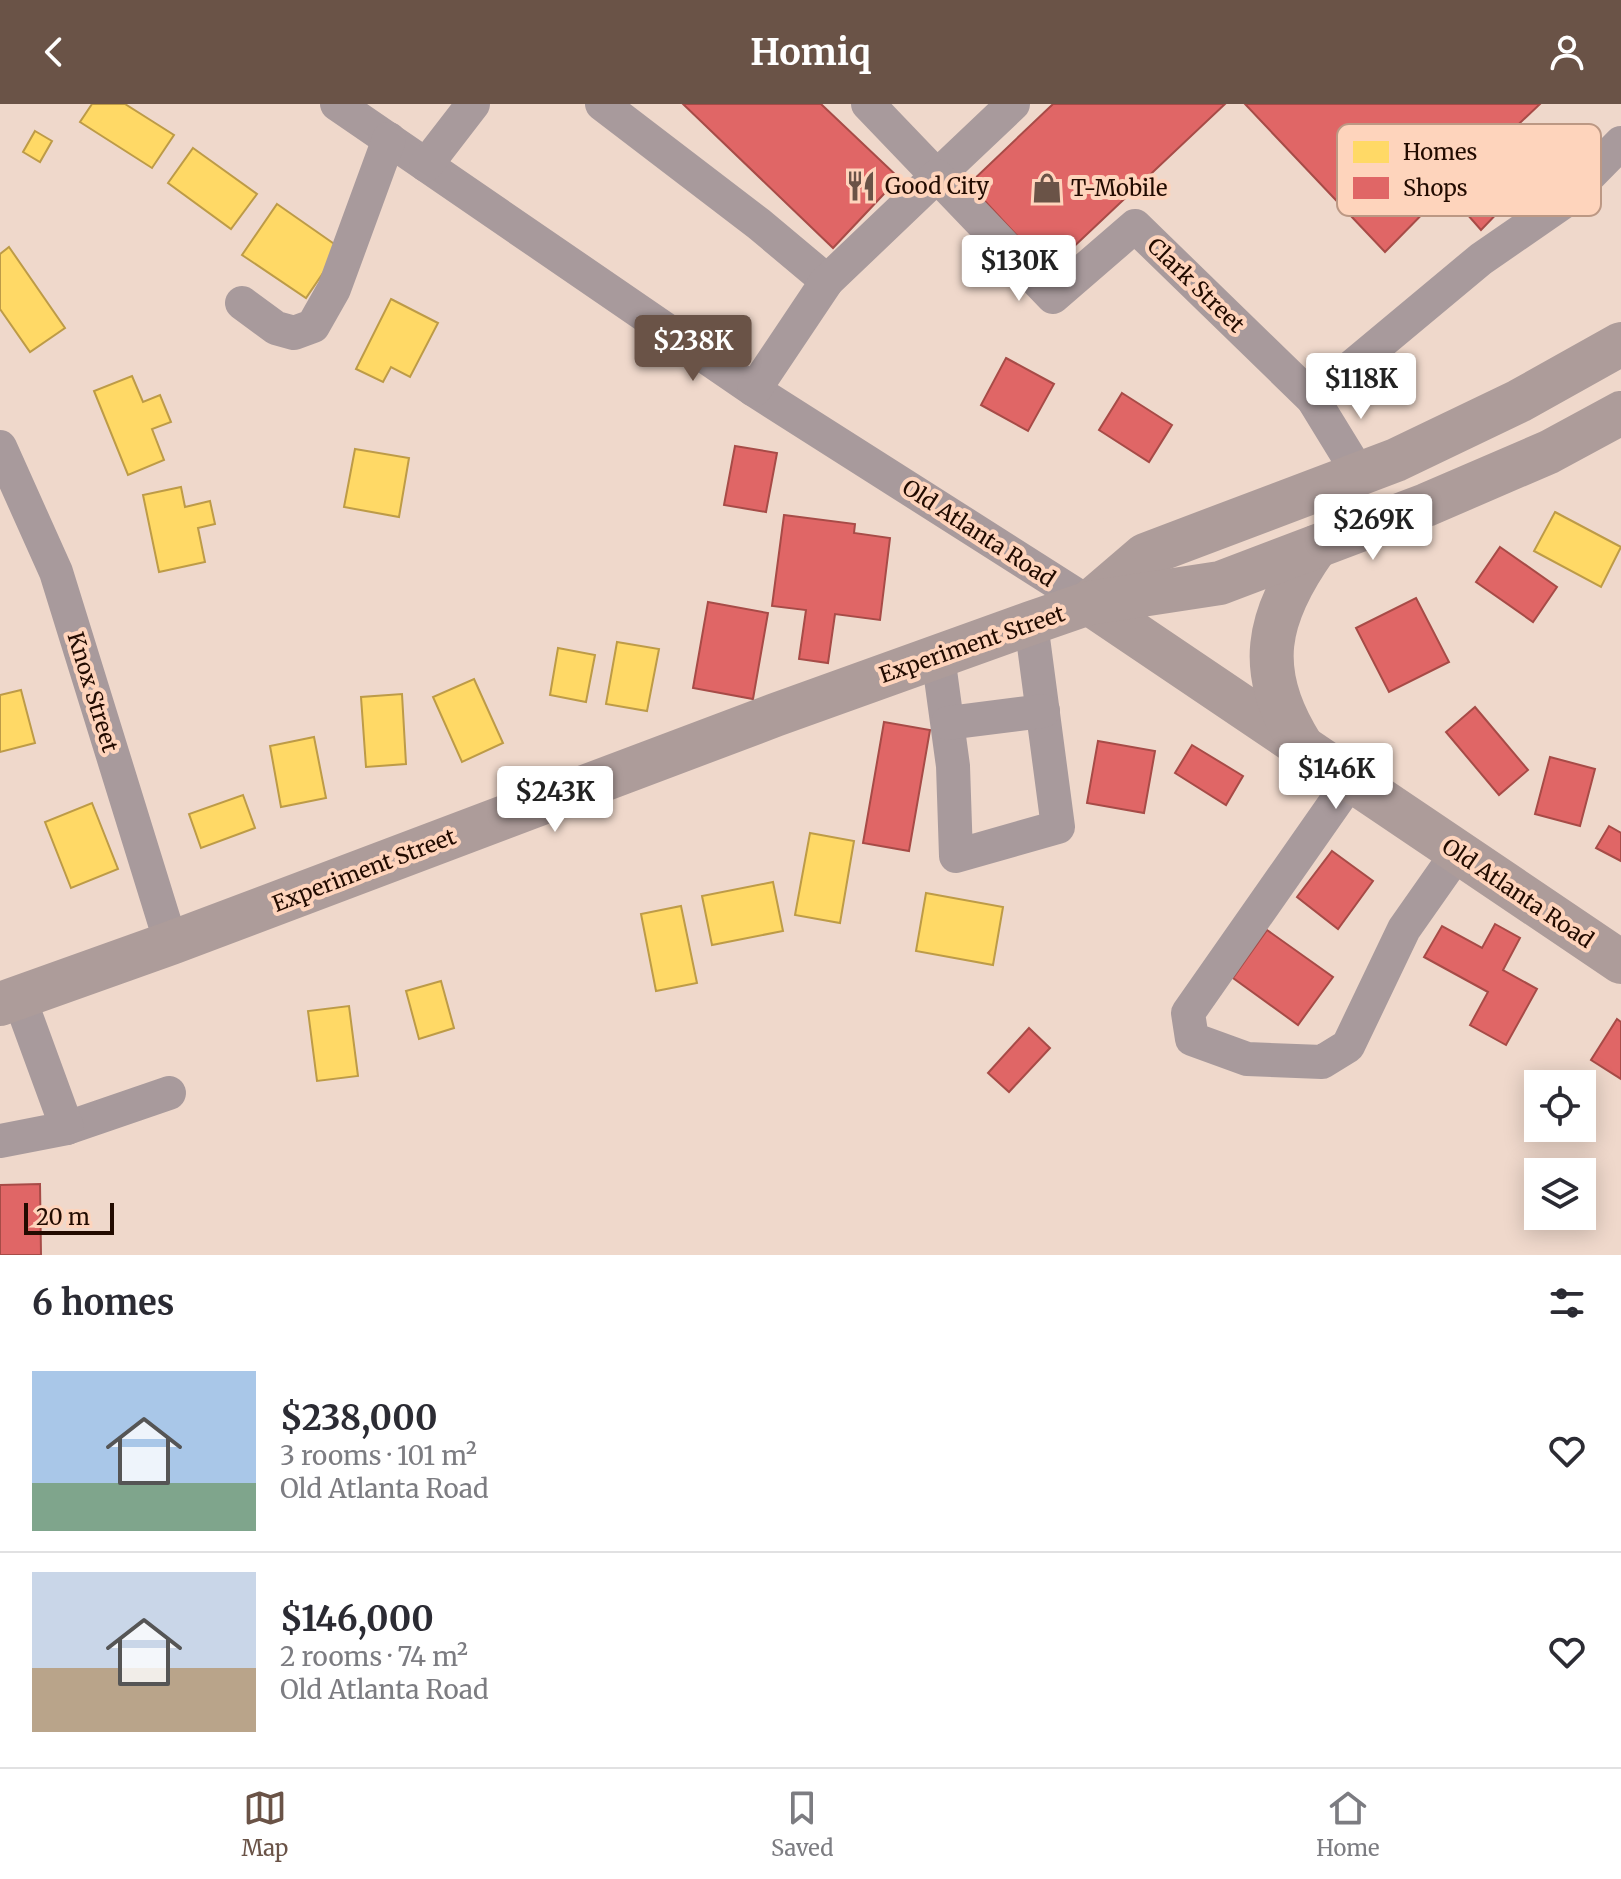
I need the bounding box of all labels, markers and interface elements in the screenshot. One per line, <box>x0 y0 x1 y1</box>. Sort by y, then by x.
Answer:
icon: back <box>32 30 76 74</box>
text: Homiq <box>750 30 871 75</box>
icon: person <box>1545 30 1589 74</box>
legend <box>1337 124 1601 216</box>
text: Homes <box>1403 138 1477 166</box>
restaurant icon: Good City <box>844 169 878 203</box>
shop icon: T-Mobile <box>1030 171 1064 205</box>
place label: Good City <box>885 172 989 200</box>
place label: T-Mobile <box>1071 174 1167 202</box>
text: Shops <box>1403 174 1468 202</box>
street label: Clark Street <box>1142 232 1251 339</box>
pin: $130K <box>963 235 1075 303</box>
text: $130K <box>980 244 1058 277</box>
pin: $238K <box>637 315 749 383</box>
text: $238K <box>653 324 733 357</box>
pin: $118K <box>1305 353 1417 421</box>
text: $118K <box>1324 362 1398 395</box>
street label: Old Atlanta Road <box>897 473 1061 593</box>
pin: $269K <box>1317 494 1429 562</box>
text: $269K <box>1332 503 1414 536</box>
street label: Experiment Street <box>876 599 1069 689</box>
street label: Knox Street <box>61 629 125 756</box>
pin: $146K <box>1280 743 1392 811</box>
text: $146K <box>1297 752 1375 785</box>
pin: $243K <box>499 766 611 834</box>
text: $243K <box>515 775 595 808</box>
street label: Experiment Street <box>268 822 460 918</box>
street label: Old Atlanta Road <box>1437 832 1599 954</box>
map controls <box>1524 1070 1596 1230</box>
button: locate <box>1524 1070 1596 1142</box>
button: layers <box>1524 1158 1596 1230</box>
scale bar <box>24 1199 114 1235</box>
text: 20 m <box>36 1203 90 1231</box>
icon: filters <box>1545 1281 1589 1325</box>
text: 6 homes <box>32 1282 174 1324</box>
text: $238,000 <box>280 1397 437 1439</box>
icon: home <box>96 1403 192 1499</box>
icon: heart <box>1545 1429 1589 1473</box>
text: 3 rooms · 101 m² <box>280 1439 477 1472</box>
text: Old Atlanta Road <box>280 1472 489 1505</box>
text: $146,000 <box>280 1598 434 1640</box>
icon: home <box>96 1604 192 1700</box>
icon: heart <box>1545 1630 1589 1674</box>
text: 2 rooms · 74 m² <box>280 1640 468 1673</box>
text: Old Atlanta Road <box>280 1673 489 1706</box>
tab: Map <box>241 1786 288 1862</box>
tab: Saved <box>771 1786 833 1862</box>
tab: Home <box>1316 1786 1380 1862</box>

